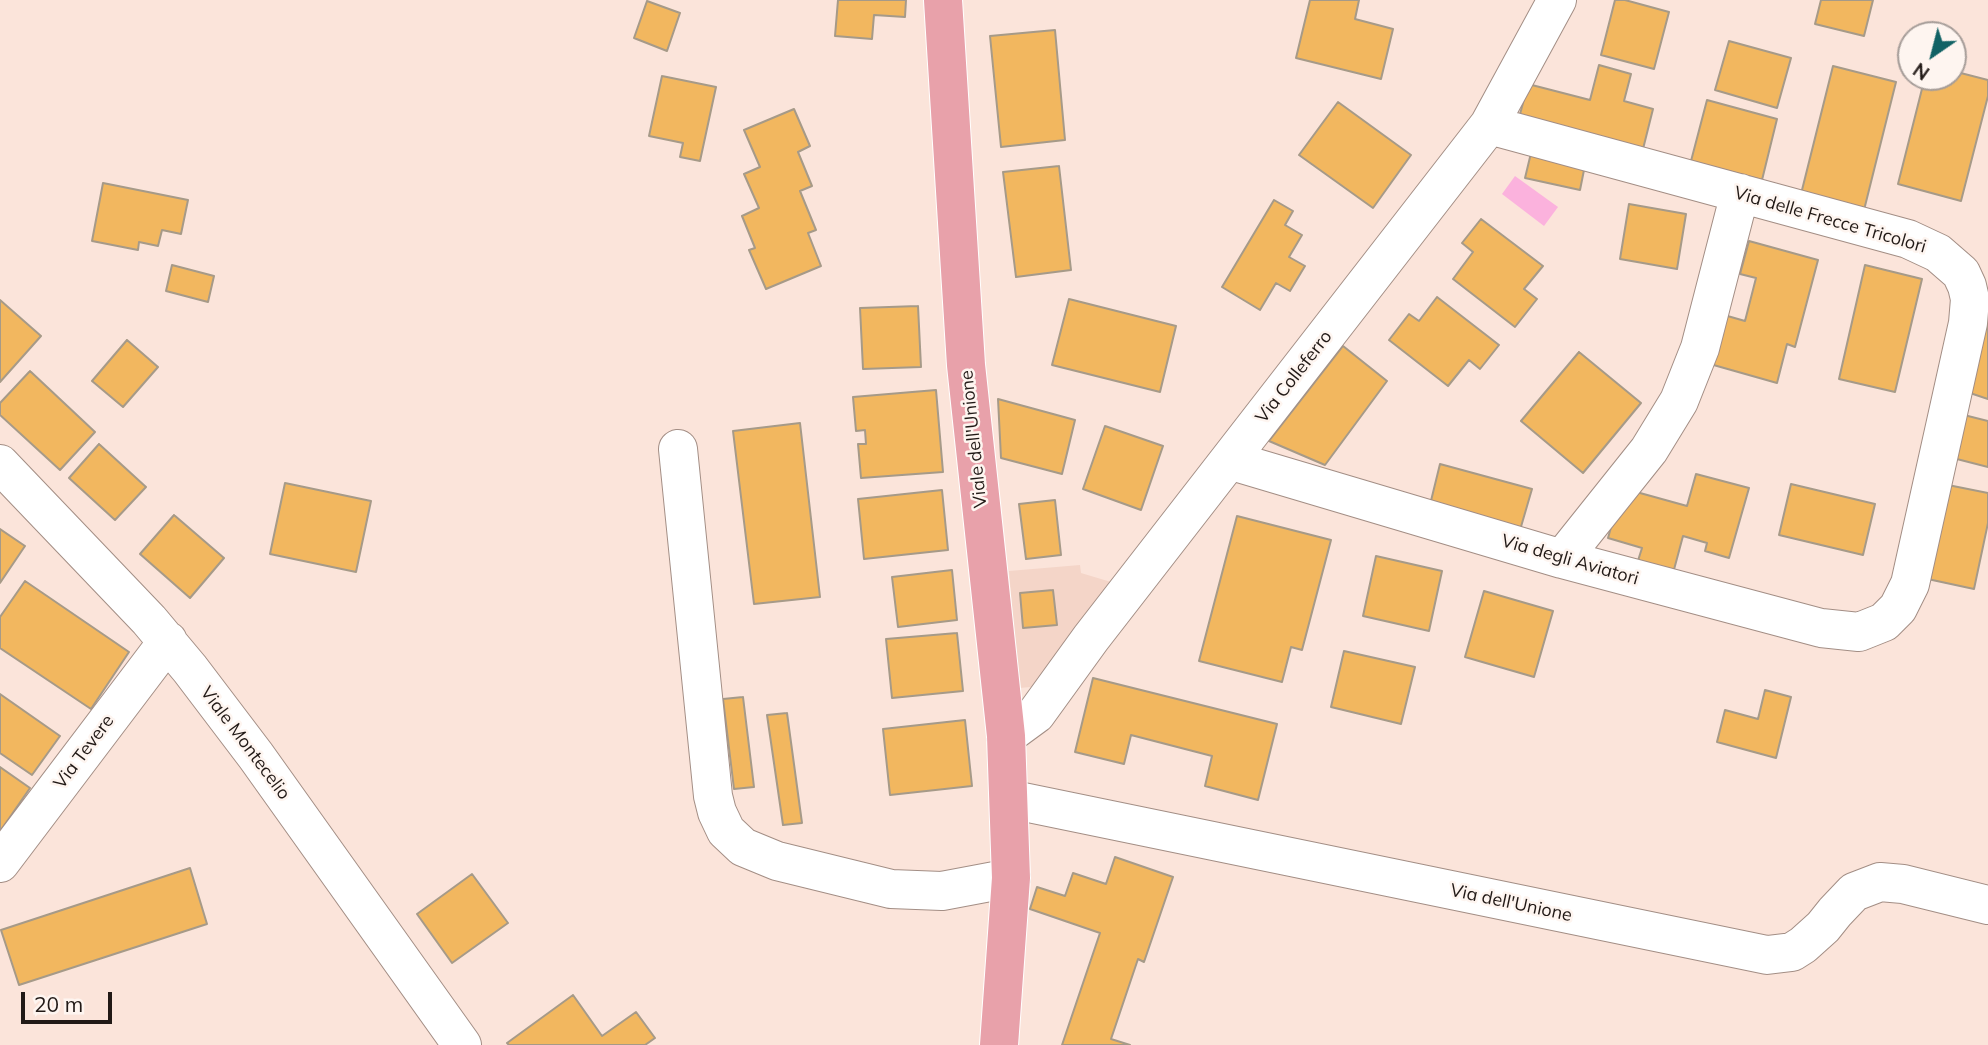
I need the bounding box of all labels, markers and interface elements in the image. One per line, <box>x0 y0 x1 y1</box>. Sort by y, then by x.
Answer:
north arrow <box>1897 21 1967 91</box>
text: N <box>1908 58 1934 86</box>
street label: Via delle Frecce Tricolori <box>1731 182 1929 258</box>
street label: Via Colleferro <box>1251 326 1337 428</box>
street label: Viale dell'Unione <box>956 369 992 509</box>
street label: Via degli Aviatori <box>1499 530 1641 590</box>
street label: Viale Montecelio <box>195 682 295 804</box>
street label: Via Tevere <box>49 711 119 793</box>
street label: Via dell'Unione <box>1448 880 1574 926</box>
scale bar <box>24 978 116 1022</box>
text: 20 m <box>34 991 83 1017</box>

